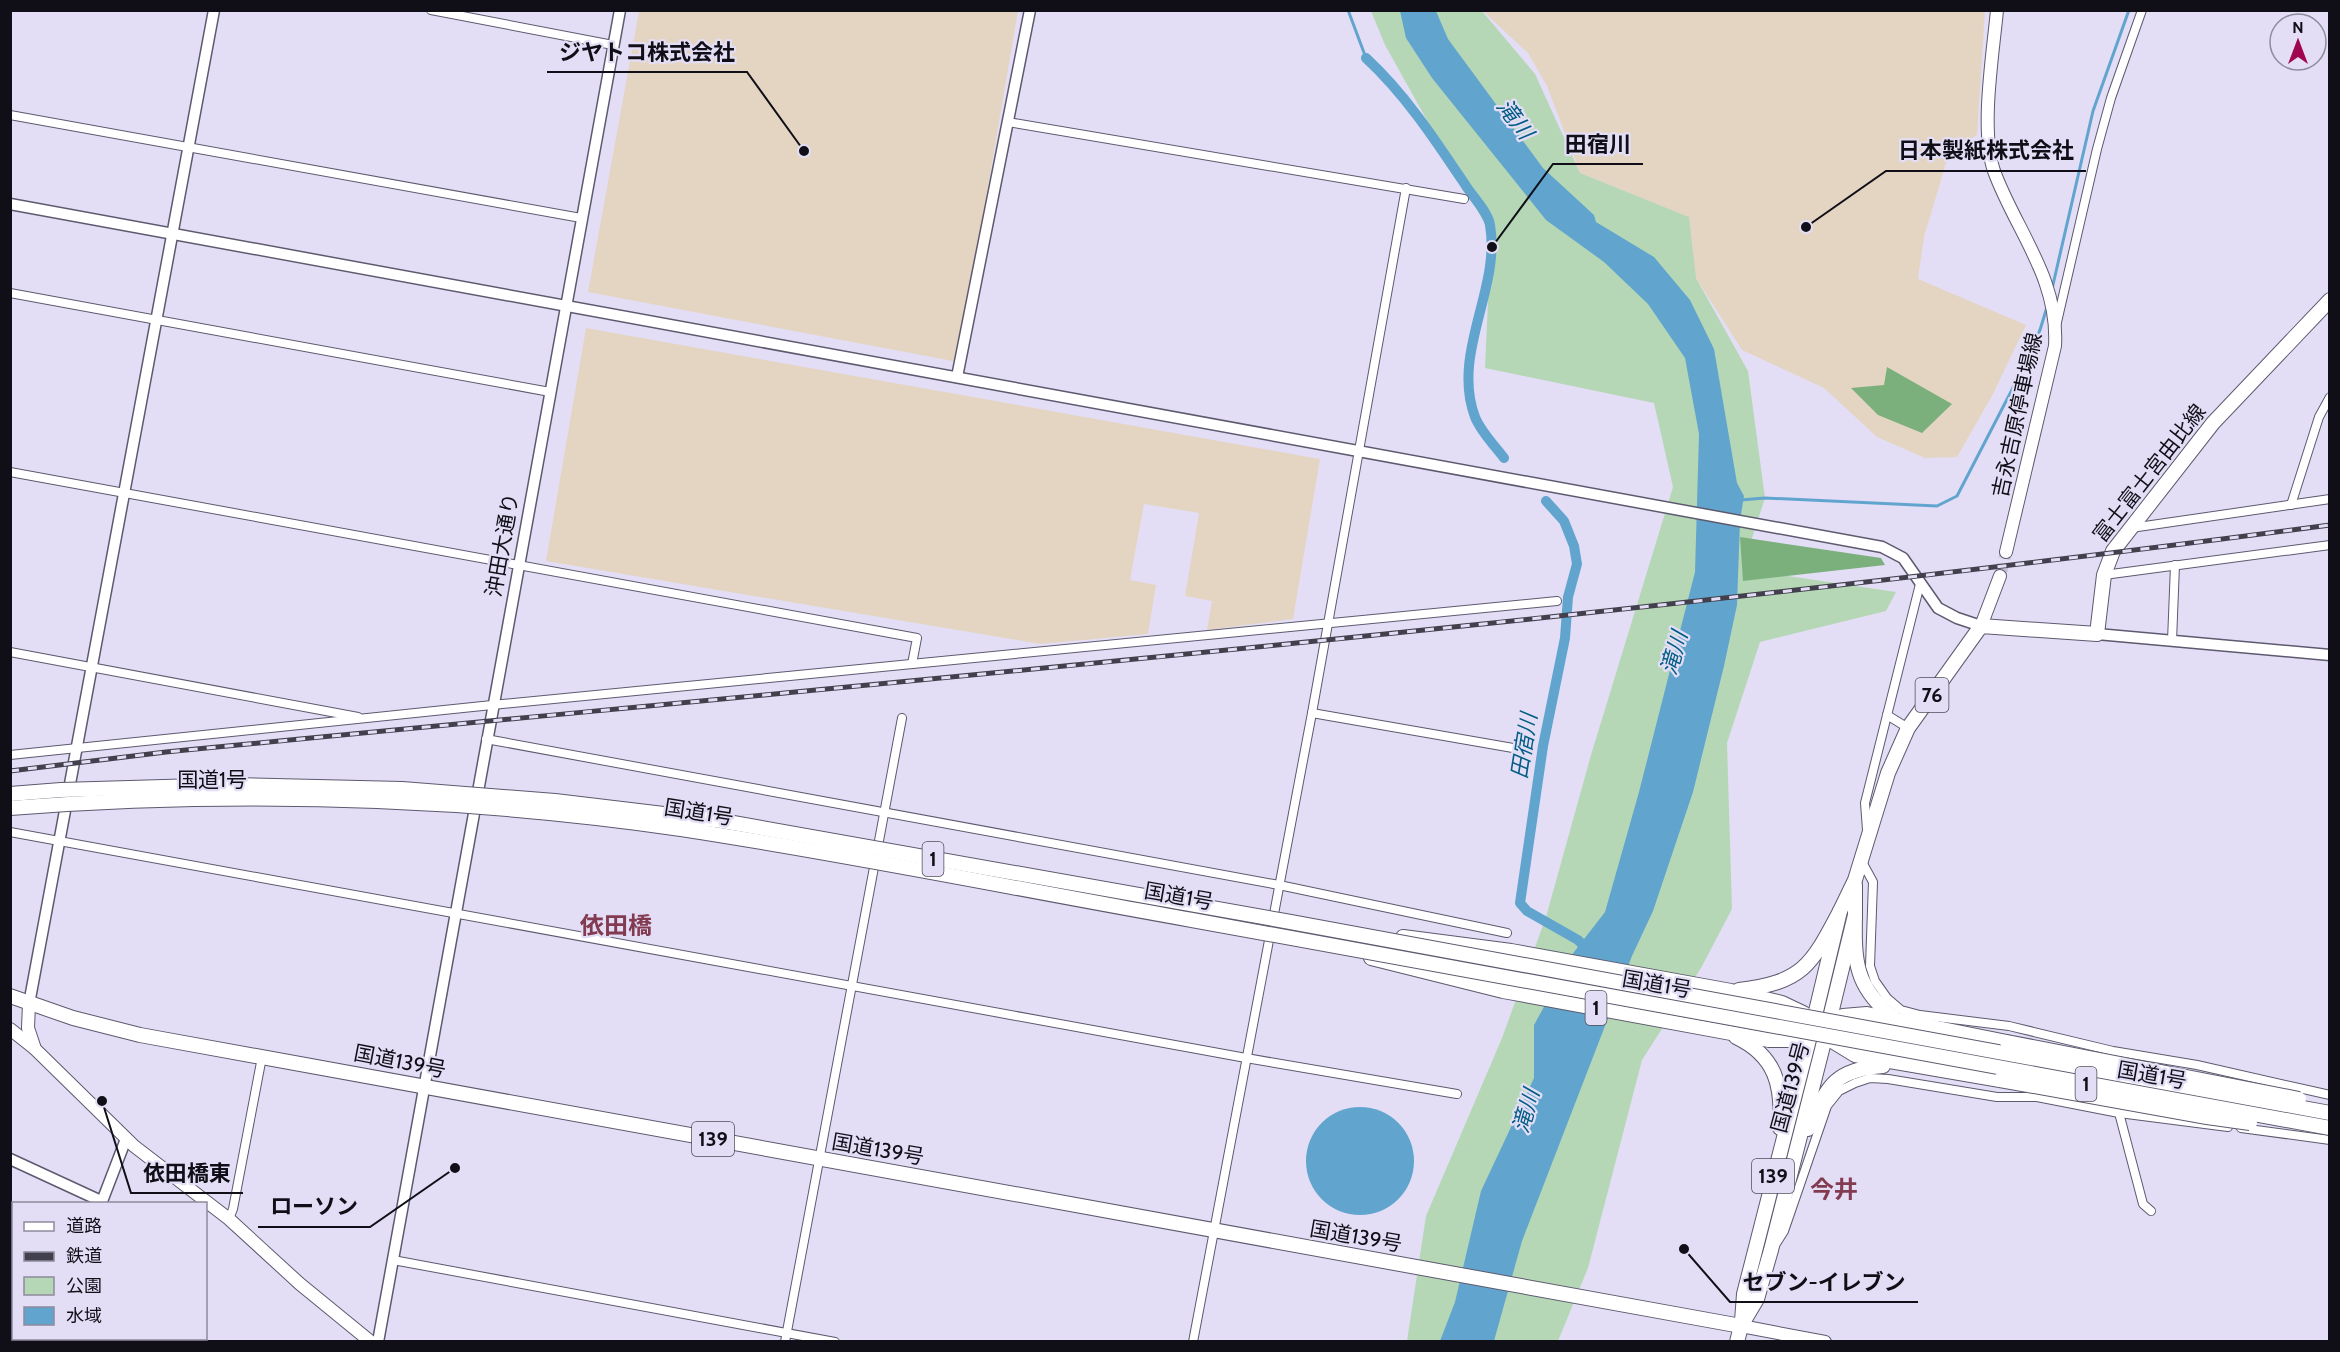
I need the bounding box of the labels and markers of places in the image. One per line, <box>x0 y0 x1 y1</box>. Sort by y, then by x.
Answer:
callout: ジヤトコ株式会社 <box>547 32 747 72</box>
callout: 田宿川 <box>1553 124 1643 164</box>
callout: 日本製紙株式会社 <box>1886 131 2086 171</box>
callout: 依田橋東 <box>131 1153 243 1193</box>
callout: ローソン <box>258 1187 370 1227</box>
callout: セブン-イレブン <box>1730 1262 1918 1302</box>

